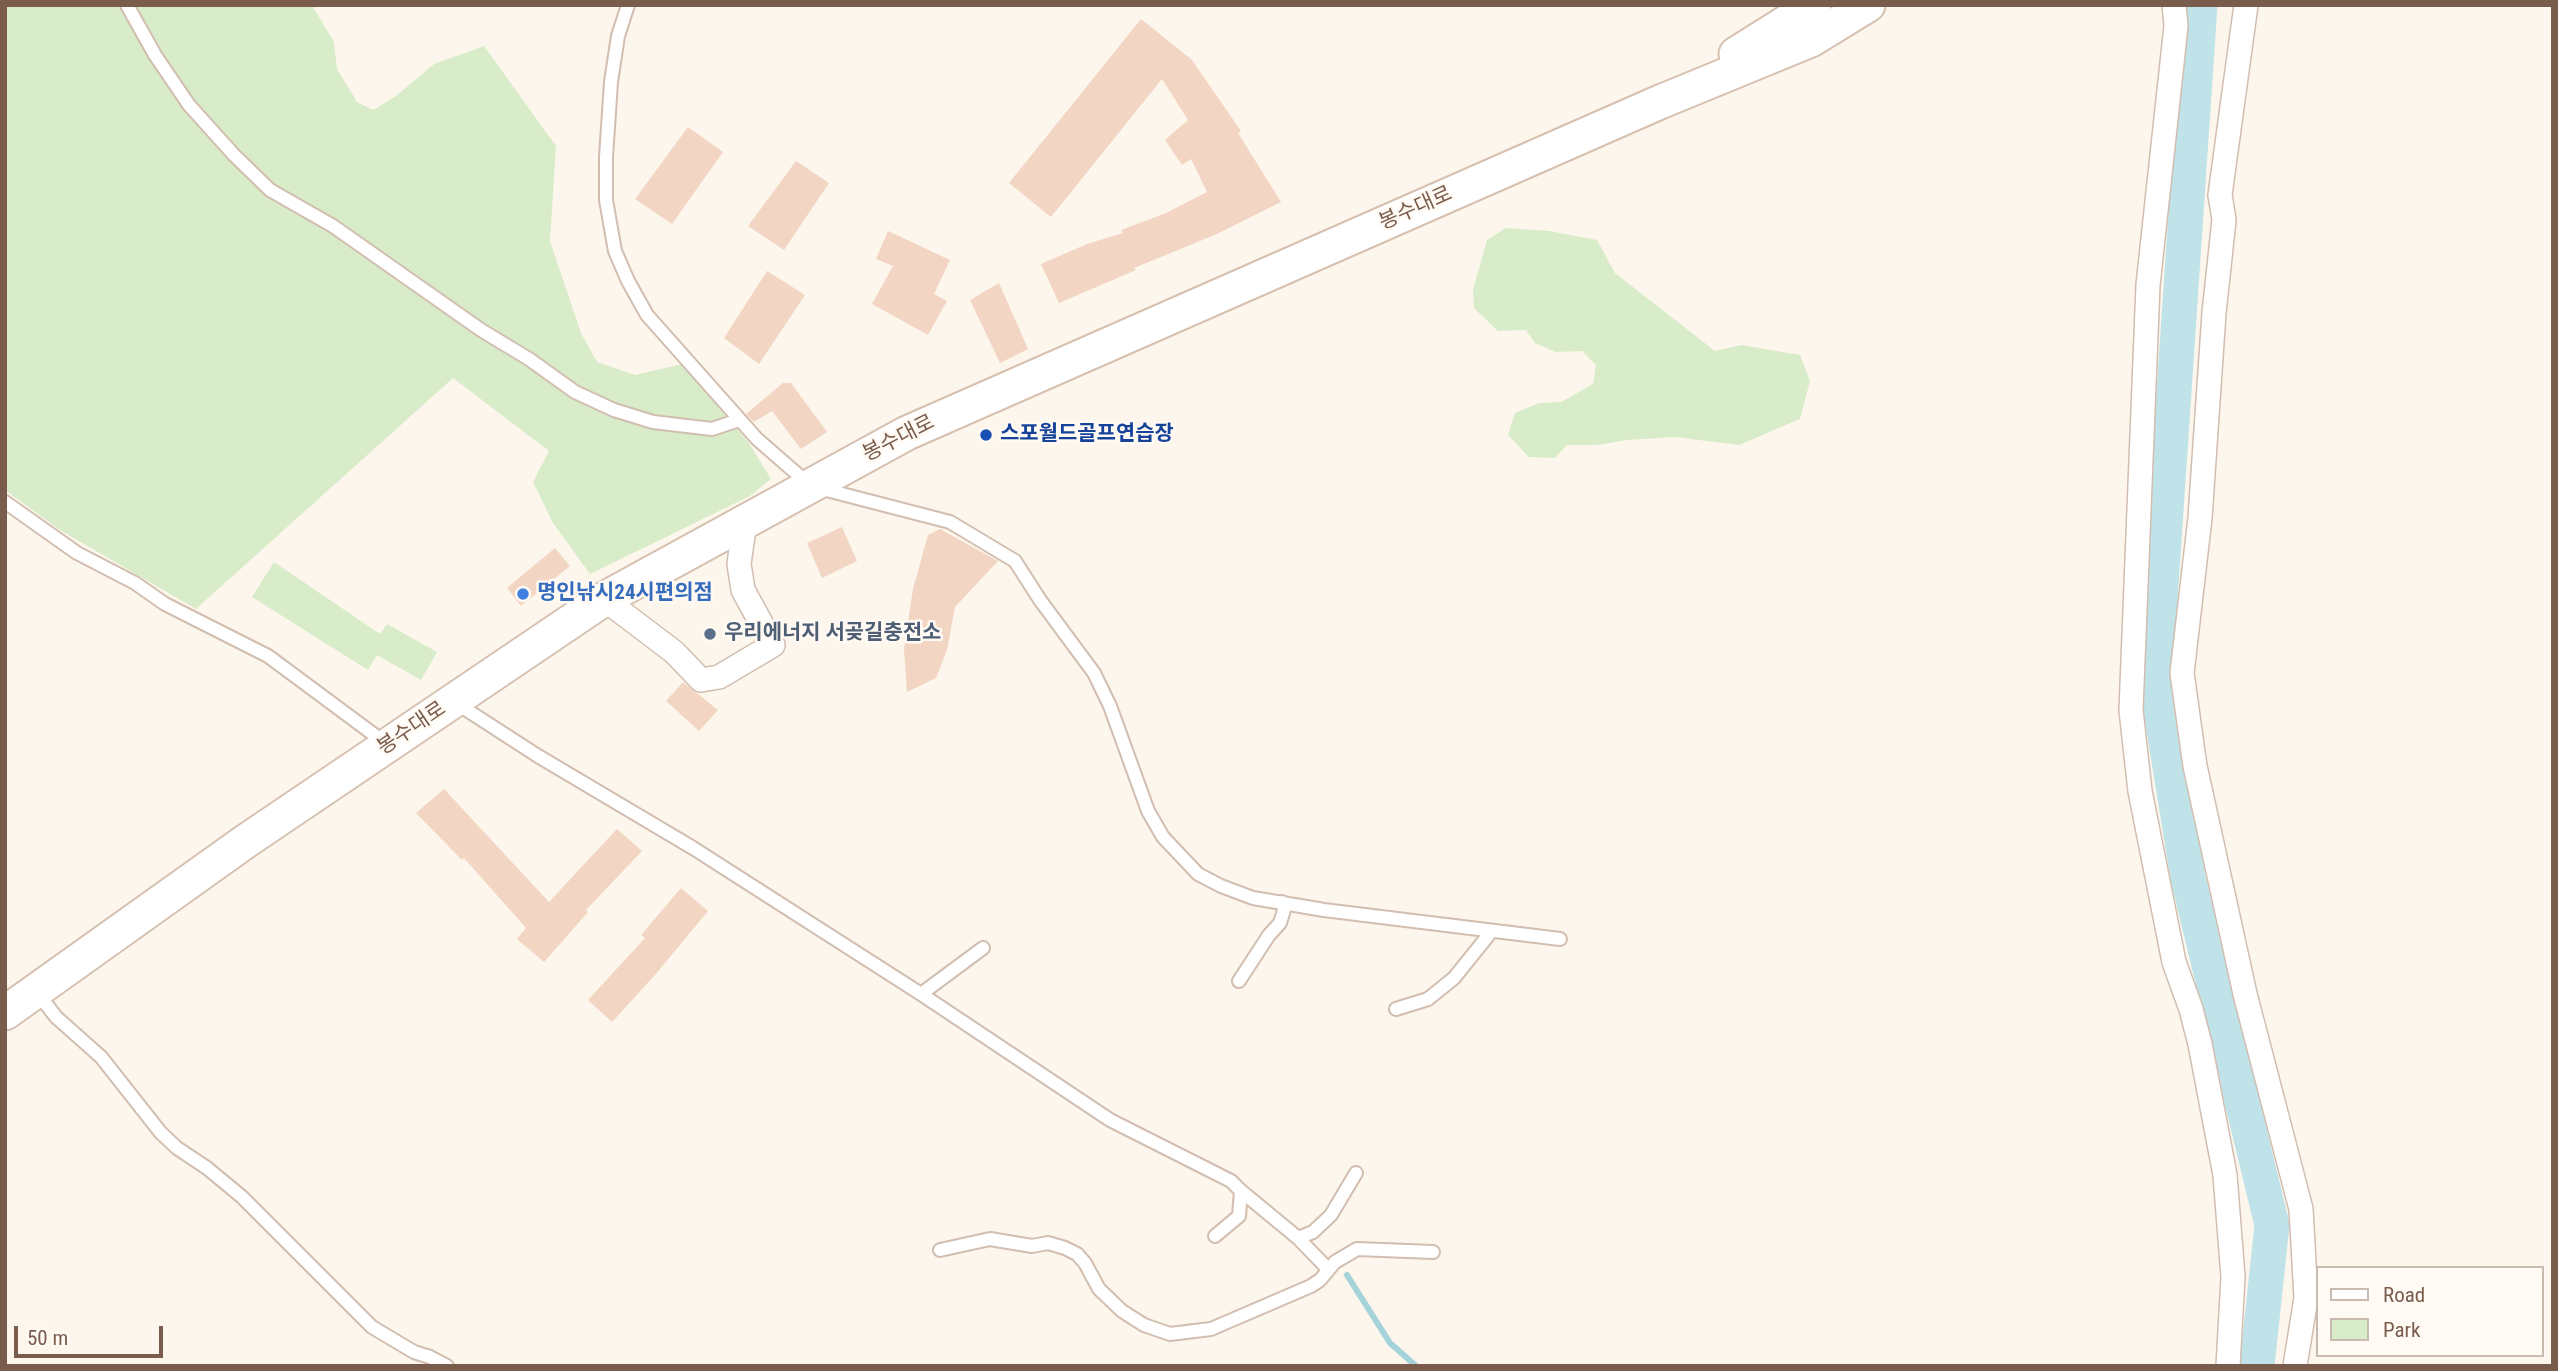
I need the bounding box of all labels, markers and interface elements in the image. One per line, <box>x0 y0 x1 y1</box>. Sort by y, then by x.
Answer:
street label: 봉수대로 <box>1376 182 1456 236</box>
street label: 봉수대로 <box>859 410 939 468</box>
place label: 스포월드골프연습장 <box>1000 422 1174 448</box>
marker: 스포월드골프연습장 <box>978 427 994 443</box>
place label: 명인낚시24시편의점 <box>537 581 713 607</box>
marker: 명인낚시24시편의점 <box>515 586 531 602</box>
place label: 우리에너지 서곶길충전소 <box>724 621 941 647</box>
marker: 우리에너지 서곶길충전소 <box>702 626 718 642</box>
street label: 봉수대로 <box>373 697 451 761</box>
legend <box>2316 1266 2544 1357</box>
text: Road <box>2383 1283 2425 1307</box>
scale bar <box>18 1312 166 1356</box>
text: Park <box>2383 1318 2420 1342</box>
text: 50 m <box>27 1326 68 1350</box>

